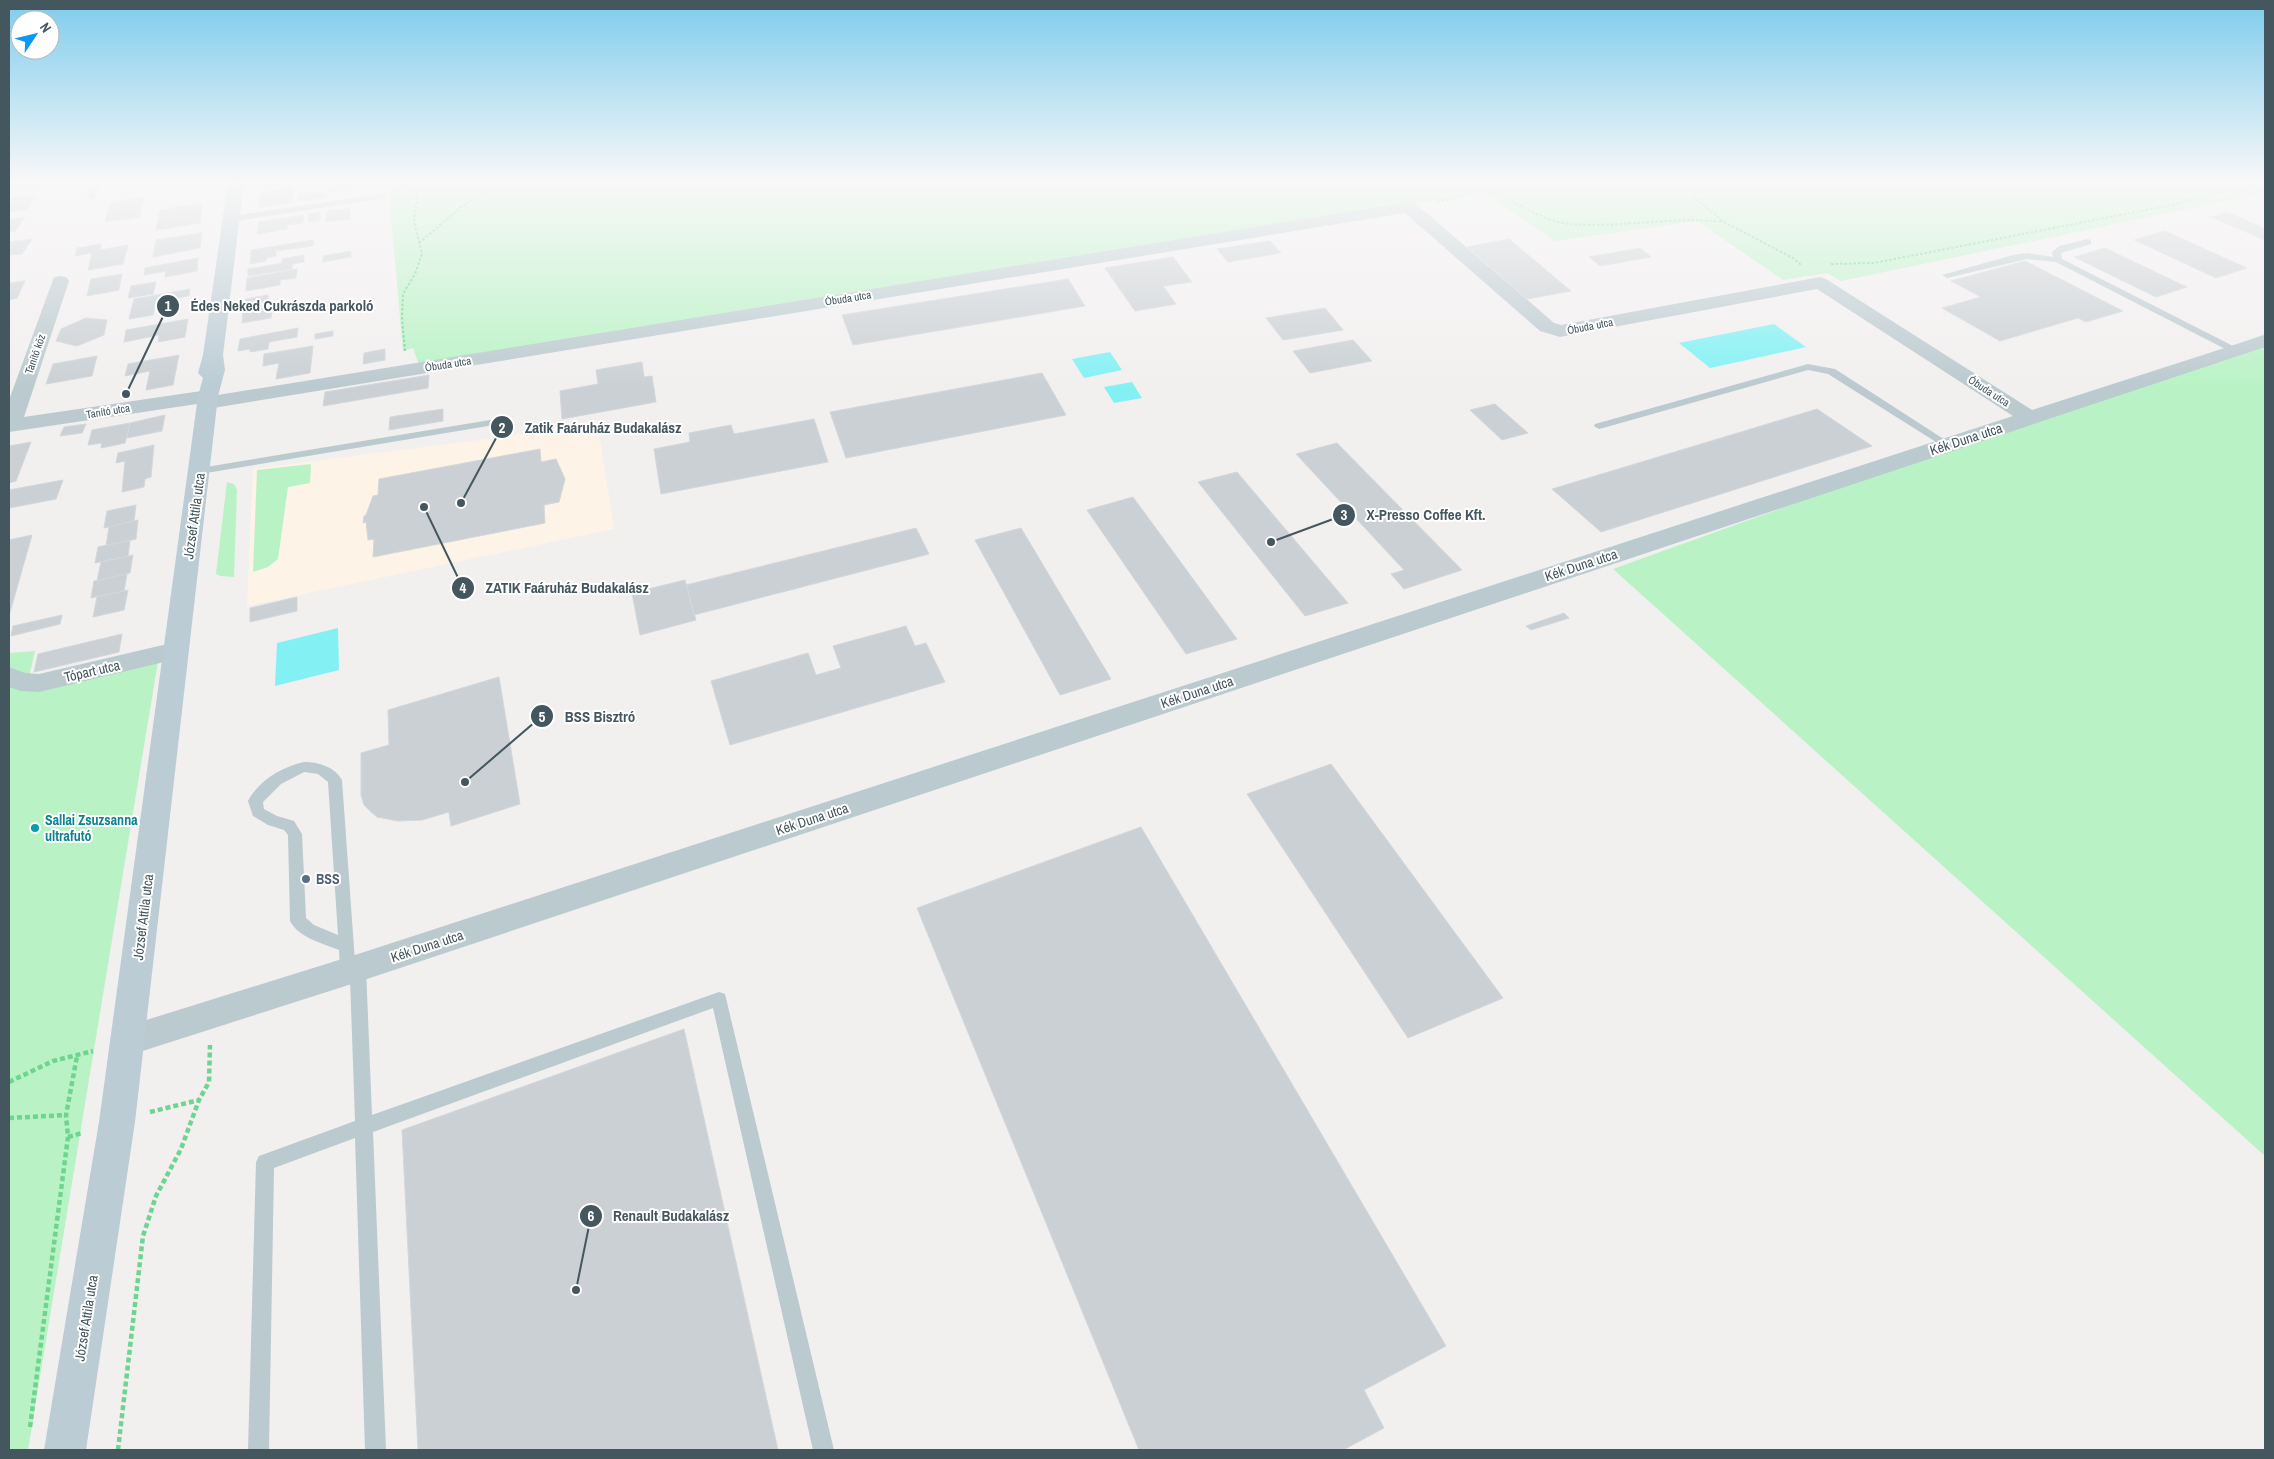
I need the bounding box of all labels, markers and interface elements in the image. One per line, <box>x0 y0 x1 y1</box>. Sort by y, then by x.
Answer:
north arrow <box>10 10 60 60</box>
text: N <box>36 19 55 36</box>
street label: Óbuda utca <box>824 287 872 309</box>
callout: Édes Neked Cukrászda parkoló <box>156 291 384 321</box>
text: 1 <box>165 295 172 316</box>
text: Édes Neked Cukrászda parkoló <box>190 295 374 316</box>
street label: Óbuda utca <box>1566 315 1614 337</box>
street label: Tanító köz <box>22 332 48 376</box>
street label: Óbuda utca <box>424 353 472 375</box>
street label: Óbuda utca <box>1966 372 2012 410</box>
street label: Tanító utca <box>85 401 131 421</box>
callout: Zatik Faáruház Budakalász <box>490 412 691 442</box>
text: 2 <box>499 417 506 438</box>
text: Zatik Faáruház Budakalász <box>525 417 681 438</box>
street label: Kék Duna utca <box>1927 419 2005 459</box>
street label: József Attila utca <box>179 471 209 560</box>
callout: X-Presso Coffee Kft. <box>1332 500 1496 530</box>
text: 3 <box>1341 504 1348 525</box>
text: X-Presso Coffee Kft. <box>1367 504 1485 525</box>
street label: Kék Duna utca <box>1542 545 1620 585</box>
callout: ZATIK Faáruház Budakalász <box>451 573 659 603</box>
text: 4 <box>460 577 467 598</box>
text: ZATIK Faáruház Budakalász <box>485 577 649 598</box>
street label: Tópart utca <box>62 656 122 686</box>
street label: Kék Duna utca <box>1158 672 1236 712</box>
callout: BSS Bisztró <box>530 701 645 731</box>
text: 5 <box>539 706 546 727</box>
text: BSS Bisztró <box>565 706 635 727</box>
street label: Kék Duna utca <box>773 799 851 839</box>
place label: Sallai Zsuzsanna ultrafutó <box>45 811 138 845</box>
marker: Sallai Zsuzsanna ultrafutó <box>29 822 41 834</box>
place label: BSS <box>316 870 340 888</box>
street label: József Attila utca <box>129 872 157 961</box>
marker: BSS <box>300 873 312 885</box>
street label: Kék Duna utca <box>388 926 466 966</box>
callout: Renault Budakalász <box>578 1201 739 1231</box>
text: 6 <box>588 1205 595 1226</box>
text: Renault Budakalász <box>613 1205 729 1226</box>
street label: József Attila utca <box>70 1273 102 1362</box>

